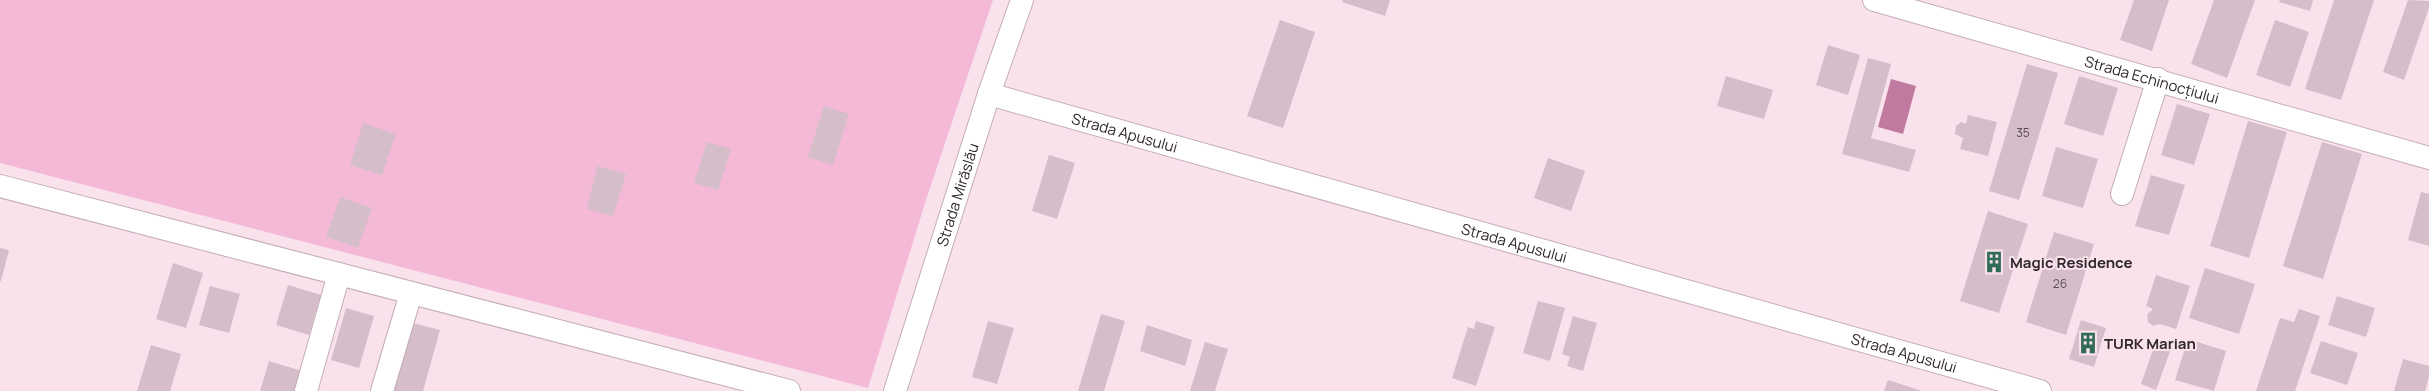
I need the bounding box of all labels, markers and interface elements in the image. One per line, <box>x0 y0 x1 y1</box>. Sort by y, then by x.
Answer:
street label: Strada Echinocțiului <box>2082 50 2222 108</box>
street label: Strada Apusului <box>1069 107 1180 157</box>
house number: 35 <box>2016 124 2030 141</box>
street label: Strada Mirăslău <box>931 140 983 249</box>
street label: Strada Apusului <box>1459 218 1570 267</box>
building icon: Magic Residence <box>1981 249 2007 275</box>
place label: Magic Residence <box>2010 252 2133 273</box>
house number: 26 <box>2053 275 2067 292</box>
street label: Strada Apusului <box>1849 328 1959 378</box>
building icon: TURK Marian <box>2075 330 2101 356</box>
place label: TURK Marian <box>2104 333 2196 354</box>

